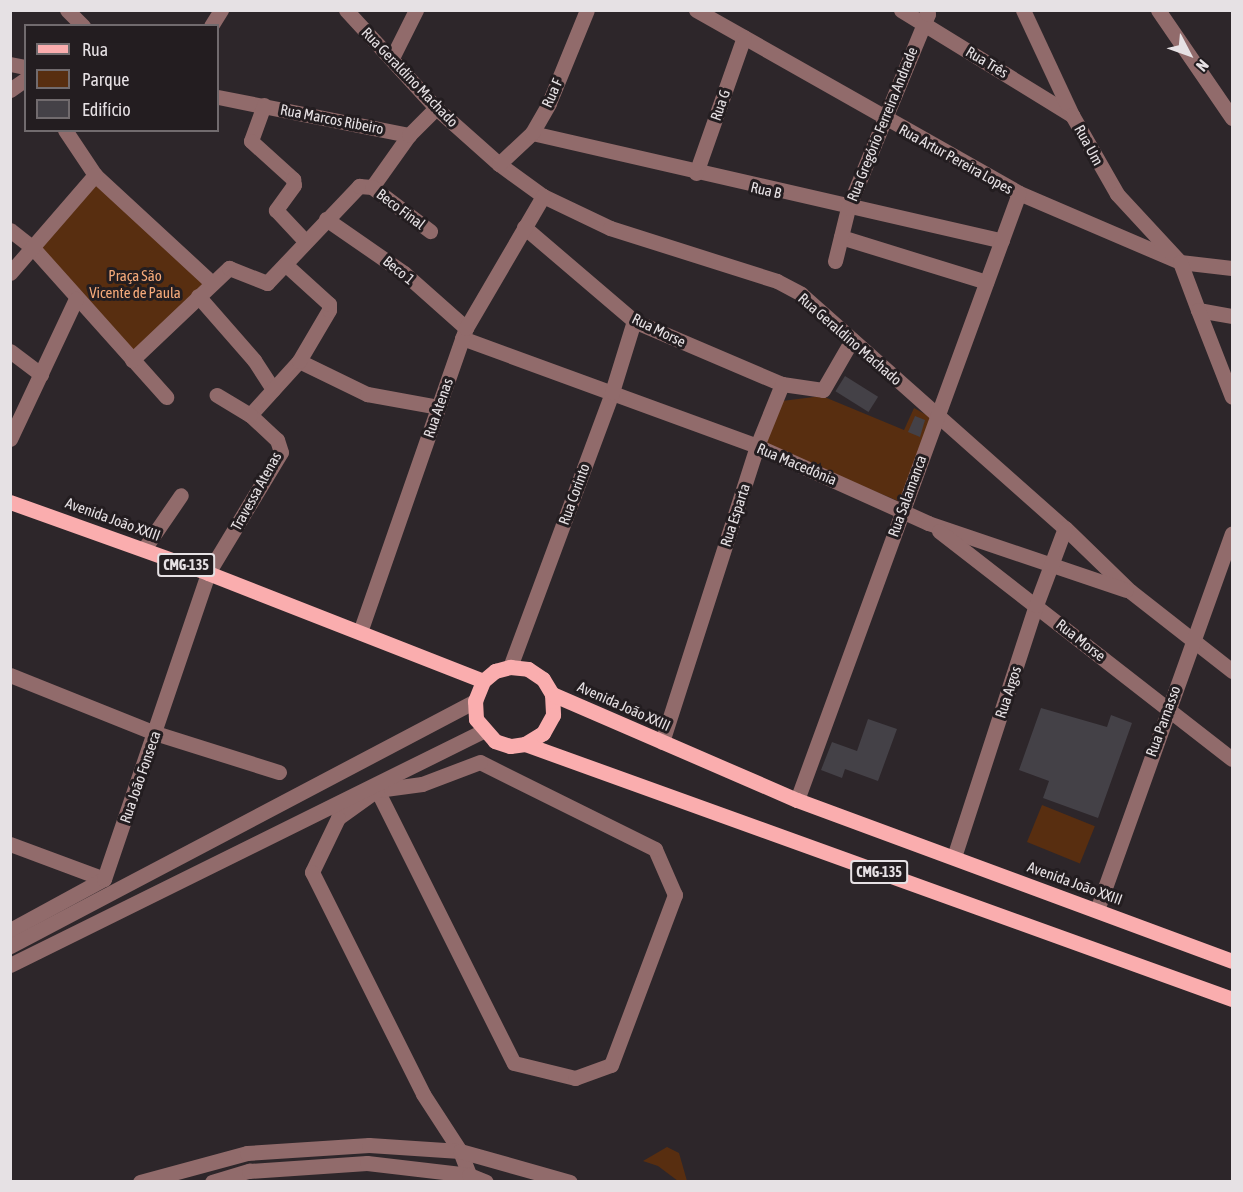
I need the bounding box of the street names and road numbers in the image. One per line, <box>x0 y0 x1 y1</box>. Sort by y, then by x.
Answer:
street label: Rua Geraldino Machado <box>358 23 462 131</box>
street label: Rua Três <box>963 42 1011 82</box>
street label: Rua Gregório Ferreira Andrade <box>843 44 921 204</box>
street label: Rua F <box>538 76 566 110</box>
street label: Rua G <box>706 87 734 123</box>
street label: Rua Marcos Ribeiro <box>279 100 385 138</box>
street label: Rua Artur Pereira Lopes <box>896 120 1016 198</box>
street label: Rua Um <box>1071 122 1107 168</box>
street label: Rua B <box>749 178 783 202</box>
street label: Beco Final <box>373 185 429 233</box>
street label: Beco 1 <box>380 252 418 288</box>
street label: Rua Geraldino Machado <box>795 289 905 389</box>
street label: Rua Morse <box>629 309 689 351</box>
street label: Rua Atenas <box>419 376 457 440</box>
street label: Rua Macedônia <box>754 439 840 489</box>
street label: Travessa Atenas <box>227 449 285 533</box>
street label: Rua Salamanca <box>884 453 930 539</box>
street label: Rua Corinto <box>555 461 593 527</box>
street label: Rua Esparta <box>716 481 754 549</box>
street label: Avenida João XXIII <box>63 493 163 545</box>
road number: CMG-135 <box>156 554 216 576</box>
street label: Rua Morse <box>1053 615 1109 665</box>
street label: Rua Argos <box>991 664 1025 720</box>
street label: Avenida João XXIII <box>575 677 673 735</box>
street label: Rua Parnasso <box>1142 683 1184 759</box>
street label: Rua João Fonseca <box>116 729 164 825</box>
street label: Avenida João XXIII <box>1025 857 1125 909</box>
road number: CMG-135 <box>849 861 909 883</box>

